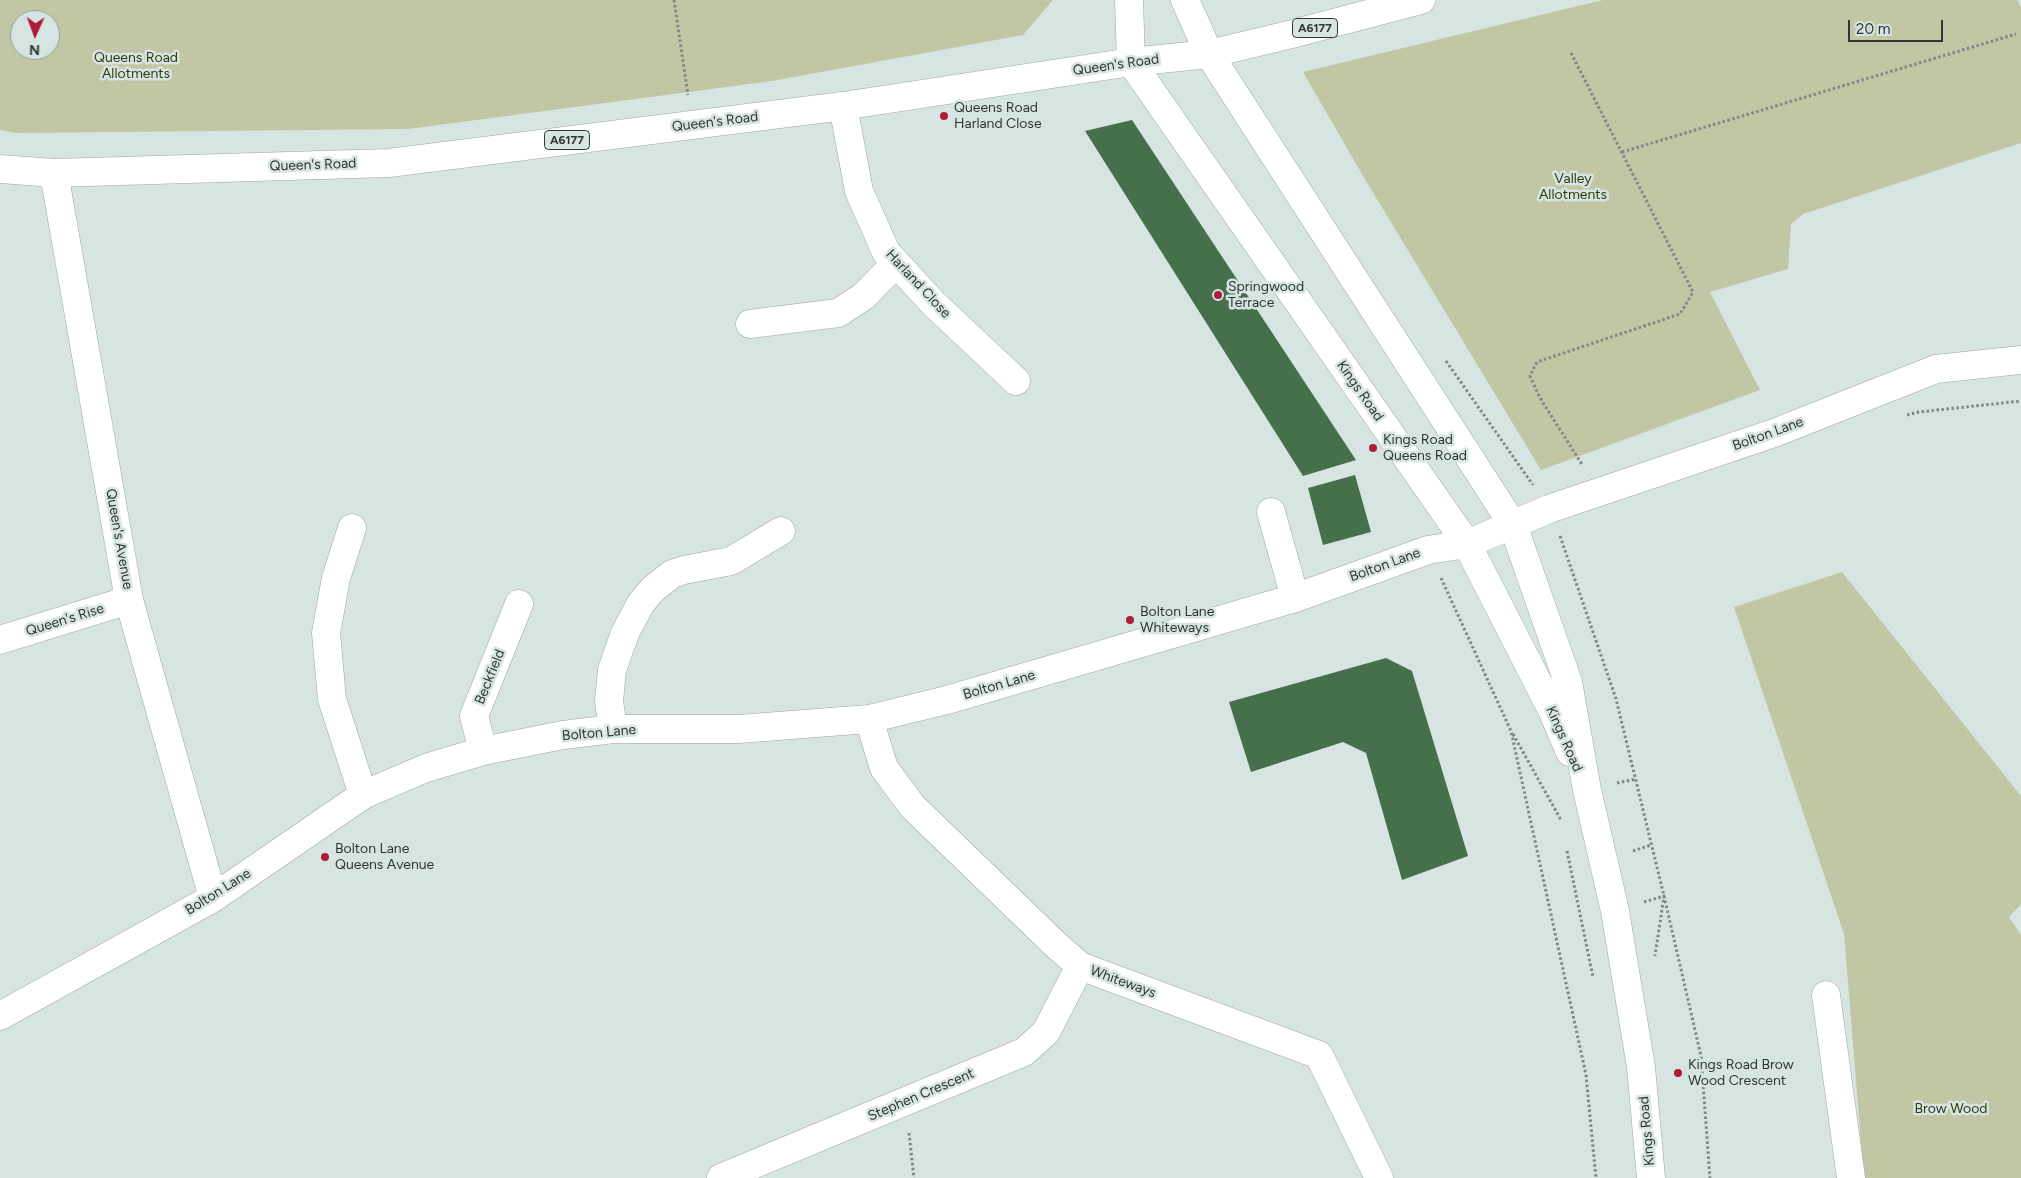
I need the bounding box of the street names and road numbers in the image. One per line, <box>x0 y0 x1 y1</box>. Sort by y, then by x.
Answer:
road number: A6177 <box>1292 18 1338 38</box>
street label: Queen's Road <box>1072 51 1160 79</box>
street label: Queen's Road <box>671 108 759 136</box>
road number: A6177 <box>544 130 590 150</box>
street label: Queen's Road <box>269 155 357 175</box>
street label: Harland Close <box>882 246 954 322</box>
street label: Kings Road <box>1333 358 1387 424</box>
street label: Bolton Lane <box>1730 413 1806 455</box>
street label: Queen's Avenue <box>102 487 136 591</box>
street label: Bolton Lane <box>1347 544 1423 586</box>
street label: Queen's Rise <box>24 600 106 640</box>
street label: Beckfield <box>471 647 509 707</box>
street label: Bolton Lane <box>961 667 1037 703</box>
street label: Kings Road <box>1542 704 1586 774</box>
street label: Bolton Lane <box>561 721 637 745</box>
street label: Bolton Lane <box>182 865 254 919</box>
street label: Whiteways <box>1088 962 1158 1002</box>
street label: Stephen Crescent <box>865 1065 977 1125</box>
street label: Kings Road <box>1636 1095 1658 1167</box>

